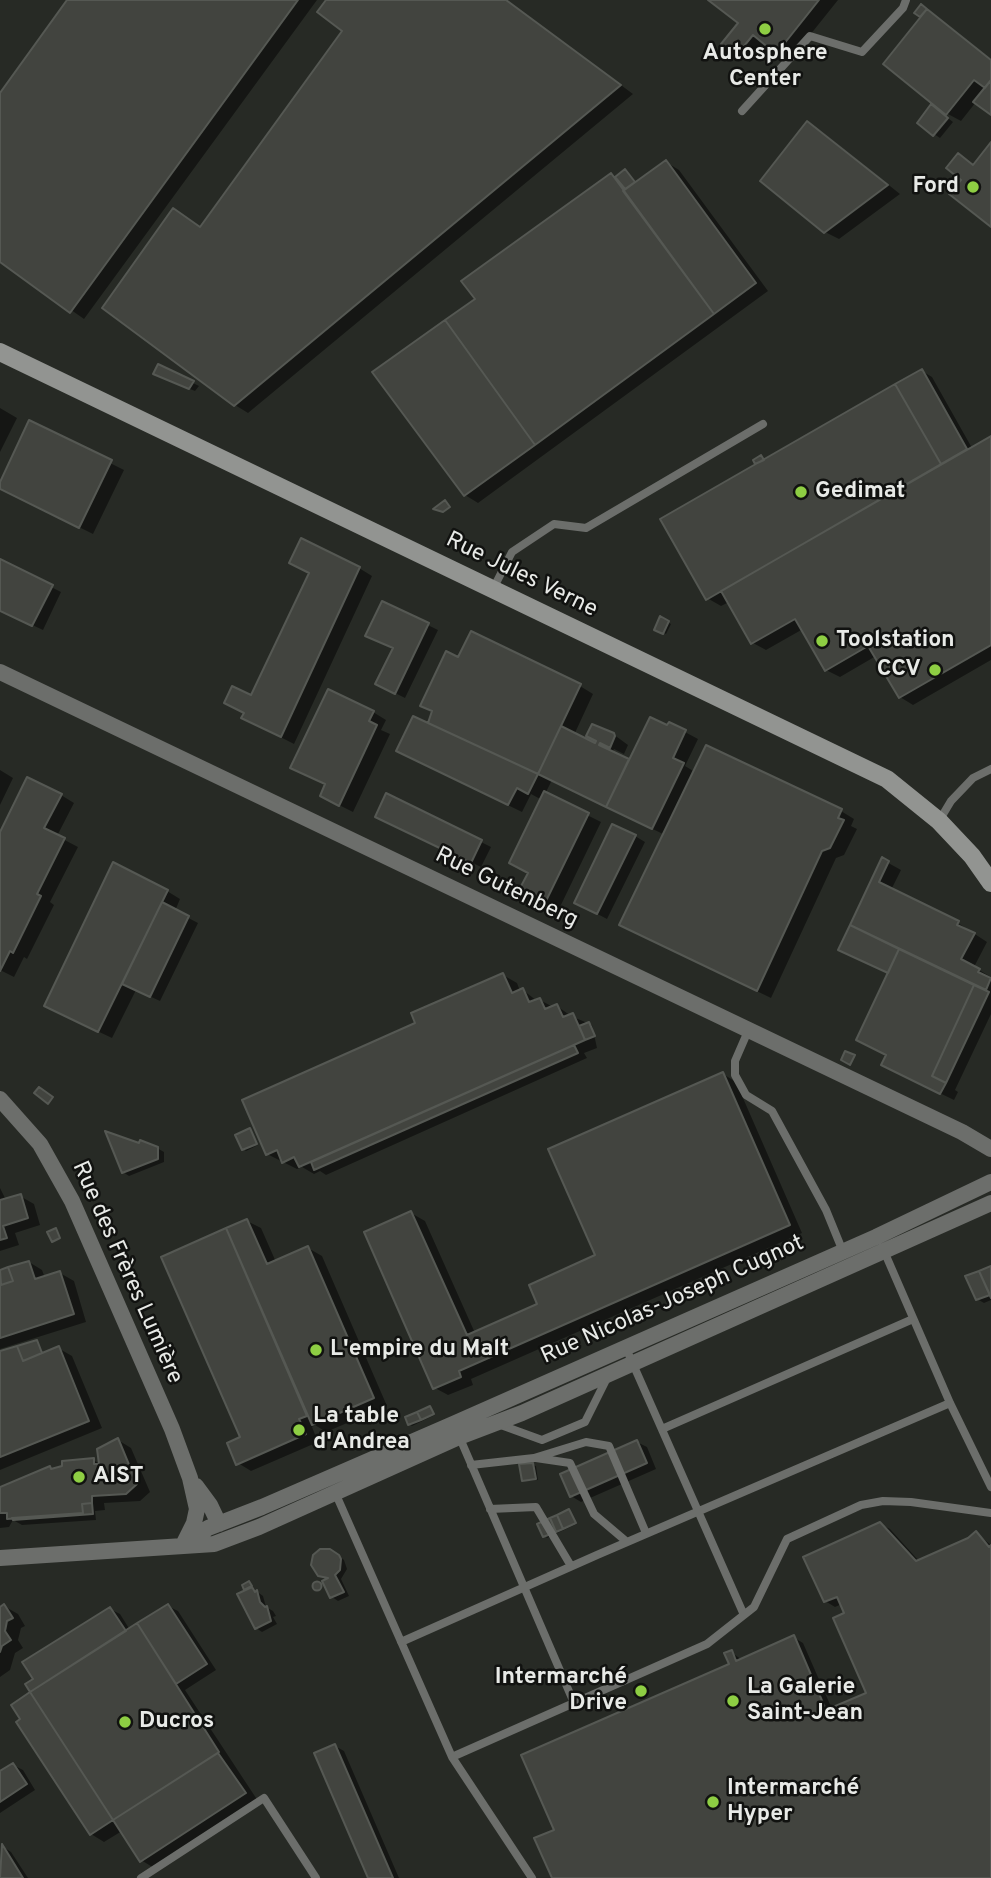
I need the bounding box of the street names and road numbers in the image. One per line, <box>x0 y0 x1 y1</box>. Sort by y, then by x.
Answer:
street label: Rue Jules Verne <box>441 527 601 625</box>
street label: Rue Gutenberg <box>430 842 582 936</box>
street label: Rue des Frères Lumière <box>64 1158 188 1388</box>
street label: Rue Nicolas-Joseph Cugnot <box>537 1230 809 1372</box>

